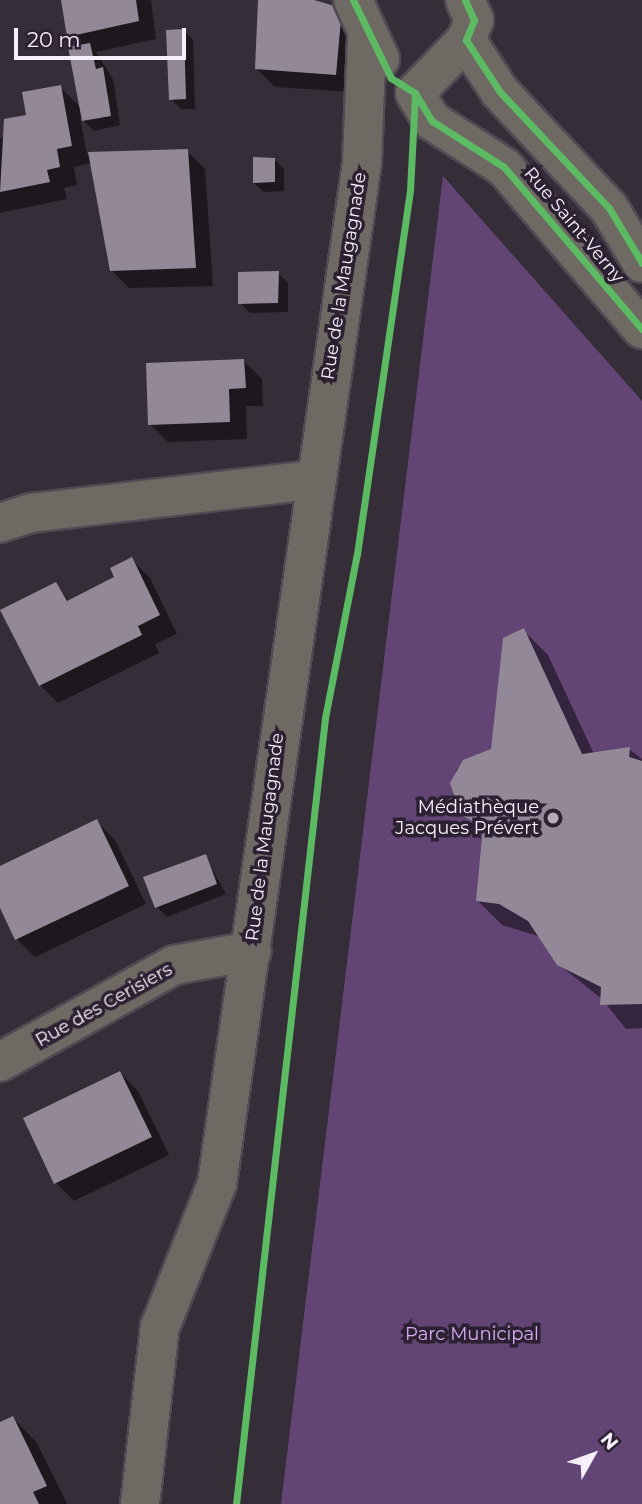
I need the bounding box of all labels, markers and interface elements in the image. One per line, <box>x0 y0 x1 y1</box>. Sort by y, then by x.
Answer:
scale bar <box>18 14 189 58</box>
text: 20 m <box>27 27 81 52</box>
street label: Rue Saint-Verny <box>519 163 629 287</box>
street label: Rue de la Maugagnade <box>317 171 371 381</box>
street label: Rue de la Maugagnade <box>242 732 288 942</box>
place label: Médiathèque Jacques Prévert <box>395 797 539 840</box>
marker: Médiathèque Jacques Prévert <box>545 810 561 826</box>
street label: Rue des Cerisiers <box>32 958 176 1052</box>
park label: Parc Municipal <box>405 1323 539 1345</box>
north arrow <box>558 1420 628 1490</box>
text: N <box>596 1428 623 1454</box>

